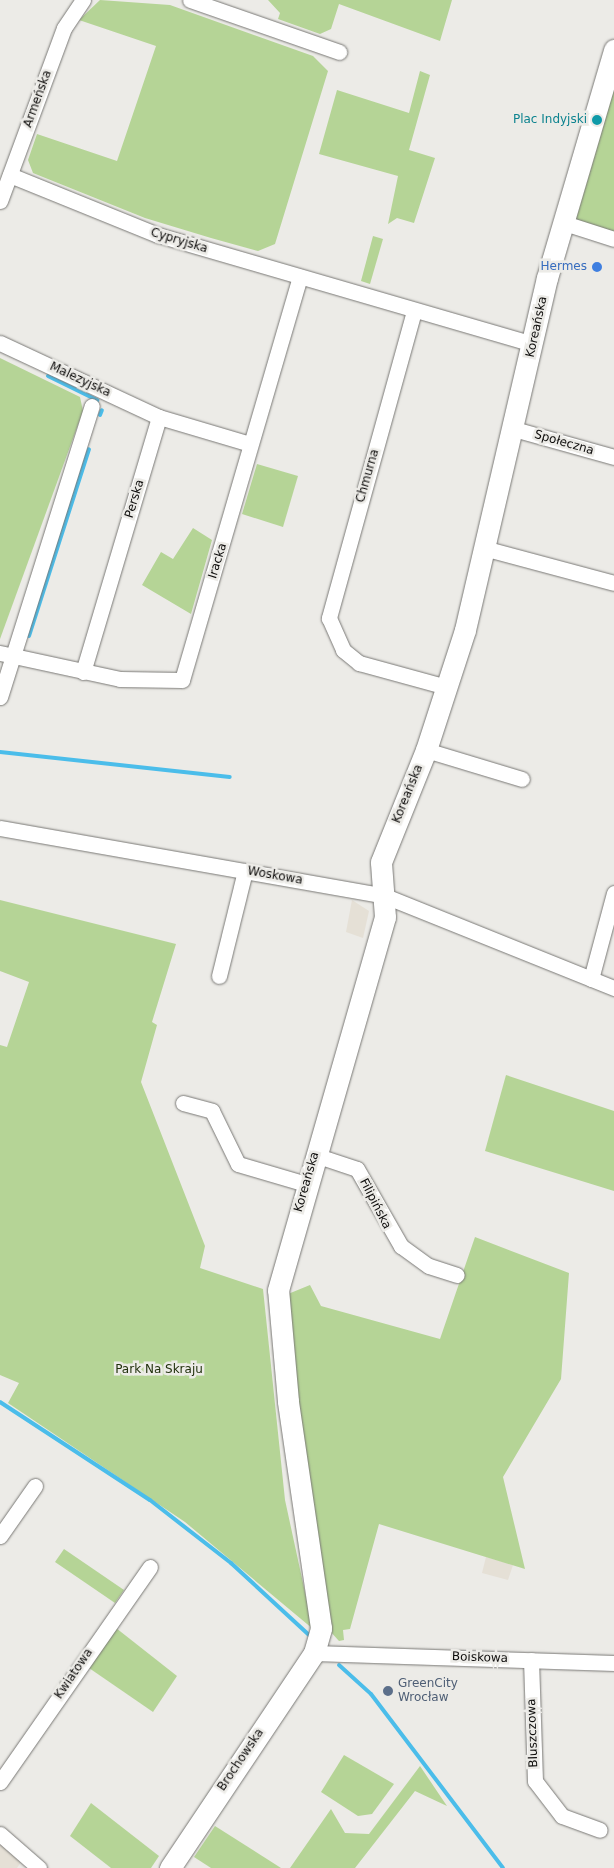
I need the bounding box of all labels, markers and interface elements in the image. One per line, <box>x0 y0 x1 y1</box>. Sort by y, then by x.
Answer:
street label: Armeńska <box>21 68 55 130</box>
place label: Plac Indyjski <box>513 113 587 127</box>
marker: Plac Indyjski <box>591 114 603 126</box>
street label: Cypryjska <box>149 226 209 256</box>
place label: Hermes <box>541 260 587 274</box>
marker: Hermes <box>591 261 603 273</box>
street label: Koreańska <box>524 295 550 359</box>
street label: Malezyjska <box>47 360 113 400</box>
street label: Społeczna <box>533 428 595 458</box>
street label: Chmurna <box>354 448 382 504</box>
street label: Perska <box>122 478 148 520</box>
street label: Iracka <box>206 541 230 581</box>
street label: Koreańska <box>390 763 426 825</box>
street label: Woskowa <box>246 864 304 888</box>
street label: Koreańska <box>292 1150 322 1214</box>
street label: Filipińska <box>356 1176 394 1232</box>
park label: Park Na Skraju <box>115 1363 203 1377</box>
street label: Kwiatowa <box>52 1646 96 1702</box>
street label: Boiskowa <box>452 1650 508 1666</box>
place label: GreenCity Wrocław <box>398 1677 458 1705</box>
marker: GreenCity Wrocław <box>382 1685 394 1697</box>
street label: Bluszczowa <box>525 1698 541 1768</box>
street label: Brochowska <box>215 1726 267 1794</box>

